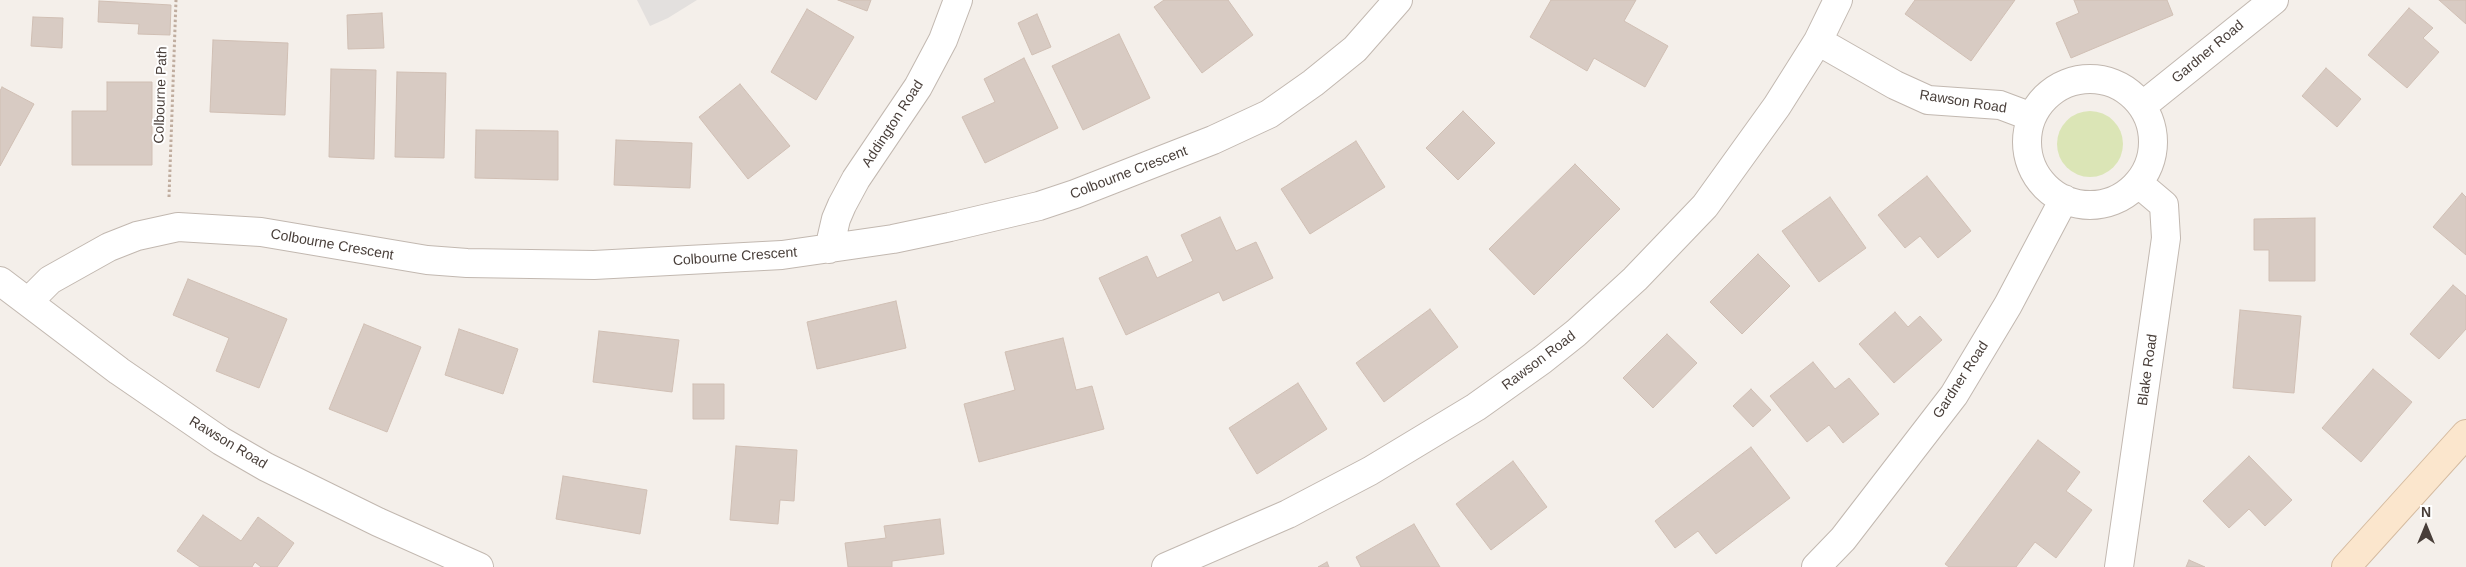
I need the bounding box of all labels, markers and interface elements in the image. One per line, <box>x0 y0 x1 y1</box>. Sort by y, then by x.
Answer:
street label: Gardner Road <box>2169 17 2247 87</box>
street label: Colbourne Path <box>151 46 171 144</box>
street label: Addington Road <box>859 77 927 171</box>
street label: Rawson Road <box>1918 87 2008 117</box>
street label: Colbourne Crescent <box>1068 143 1190 203</box>
street label: Colbourne Crescent <box>269 226 395 264</box>
street label: Colbourne Crescent <box>672 244 798 270</box>
street label: Rawson Road <box>1499 328 1579 394</box>
street label: Blake Road <box>2135 333 2161 407</box>
street label: Gardner Road <box>1930 338 1992 422</box>
street label: Rawson Road <box>186 413 270 473</box>
north arrow <box>2401 502 2451 552</box>
text: N <box>2421 504 2431 520</box>

